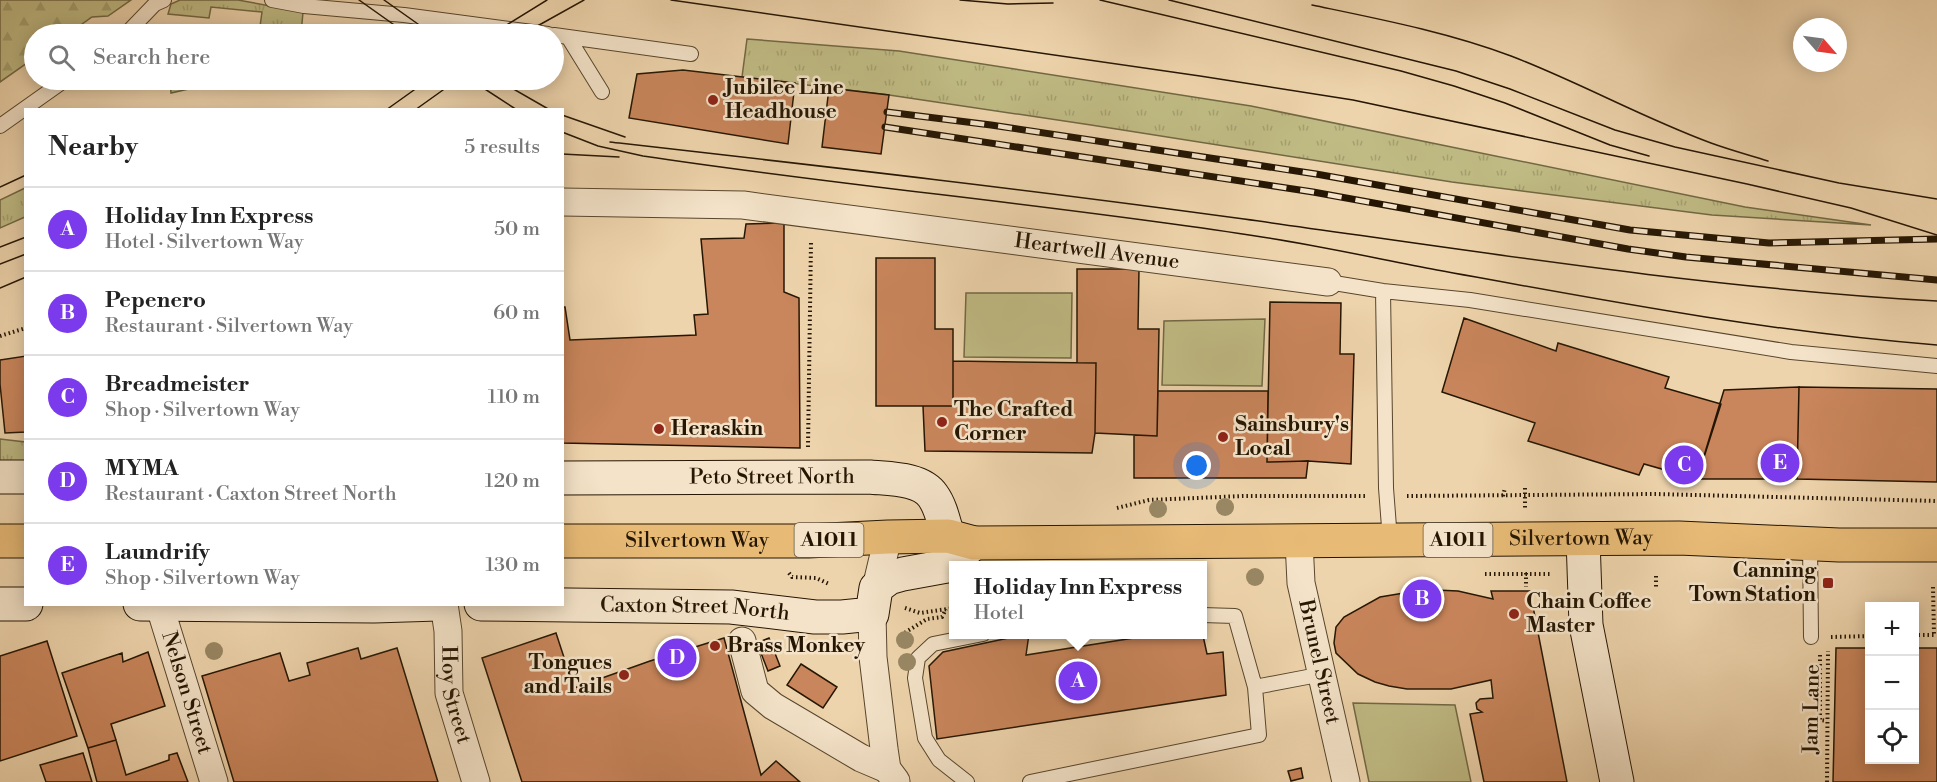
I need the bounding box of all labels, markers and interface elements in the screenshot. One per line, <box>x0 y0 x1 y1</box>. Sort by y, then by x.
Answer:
north arrow <box>1793 18 1847 72</box>
search box <box>24 24 564 90</box>
icon: search <box>45 41 78 74</box>
text: Search here <box>93 44 210 71</box>
place label: Jubilee Line Headhouse <box>722 75 844 125</box>
marker: Jubilee Line Headhouse <box>706 93 720 107</box>
text: Nearby <box>48 131 138 163</box>
text: 5 results <box>464 135 540 160</box>
text: Holiday Inn Express <box>105 203 313 230</box>
text: A <box>60 217 75 242</box>
text: 50 m <box>494 217 540 242</box>
street label: Heartwell Avenue <box>1013 228 1181 275</box>
text: Hotel · Silvertown Way <box>105 230 304 255</box>
text: Pepenero <box>105 287 206 314</box>
text: B <box>60 301 75 326</box>
text: 60 m <box>493 301 540 326</box>
text: Restaurant · Silvertown Way <box>105 314 353 339</box>
text: Breadmeister <box>105 371 249 398</box>
text: C <box>60 385 75 410</box>
text: 110 m <box>488 385 540 410</box>
place label: The Crafted Corner <box>954 397 1073 447</box>
text: Shop · Silvertown Way <box>105 398 300 423</box>
place label: Sainsbury's Local <box>1235 412 1349 462</box>
marker: The Crafted Corner <box>935 415 949 429</box>
place label: Heraskin <box>671 416 763 442</box>
marker: Heraskin <box>652 422 666 436</box>
marker: Sainsbury's Local <box>1216 430 1230 444</box>
pin: E <box>1760 440 1800 486</box>
pin: C <box>1664 442 1704 488</box>
your location <box>1182 451 1211 480</box>
text: MYMA <box>105 455 178 482</box>
street label: Peto Street North <box>689 464 855 491</box>
text: D <box>60 469 75 494</box>
text: 120 m <box>485 469 540 494</box>
text: Restaurant · Caxton Street North <box>105 482 397 507</box>
road number: A1011 <box>794 523 864 557</box>
road number: A1011 <box>1424 523 1492 557</box>
street label: Silvertown Way <box>1509 525 1654 552</box>
street label: Silvertown Way <box>625 528 770 554</box>
text: Laundrify <box>105 539 210 566</box>
text: E <box>61 553 74 578</box>
text: 130 m <box>485 553 540 578</box>
place label: Canning Town Station <box>1689 558 1817 608</box>
popup <box>949 561 1207 639</box>
text: Shop · Silvertown Way <box>105 566 300 591</box>
text: Holiday Inn Express <box>974 574 1182 601</box>
pin: B <box>1402 576 1442 622</box>
marker: Canning Town Station <box>1821 576 1835 590</box>
place label: Chain Coffee Master <box>1526 589 1651 639</box>
street label: Caxton Street North <box>600 592 792 627</box>
street label: Brunel Street <box>1292 596 1346 727</box>
text: Hotel <box>974 601 1024 626</box>
map controls <box>1865 602 1919 764</box>
button: + <box>1865 602 1919 656</box>
marker: Chain Coffee Master <box>1507 607 1521 621</box>
street label: Nelson Street <box>155 628 218 758</box>
place label: Brass Monkey <box>727 633 866 659</box>
pin: D <box>658 636 696 680</box>
marker: Brass Monkey <box>708 639 722 653</box>
street label: Hoy Street <box>435 646 477 748</box>
place label: Tongues and Tails <box>523 650 612 700</box>
button: − <box>1865 656 1919 710</box>
pin: A <box>1058 658 1098 704</box>
street label: Jam Lane <box>1798 664 1826 755</box>
marker: Tongues and Tails <box>617 668 631 682</box>
button: locate <box>1865 710 1919 764</box>

